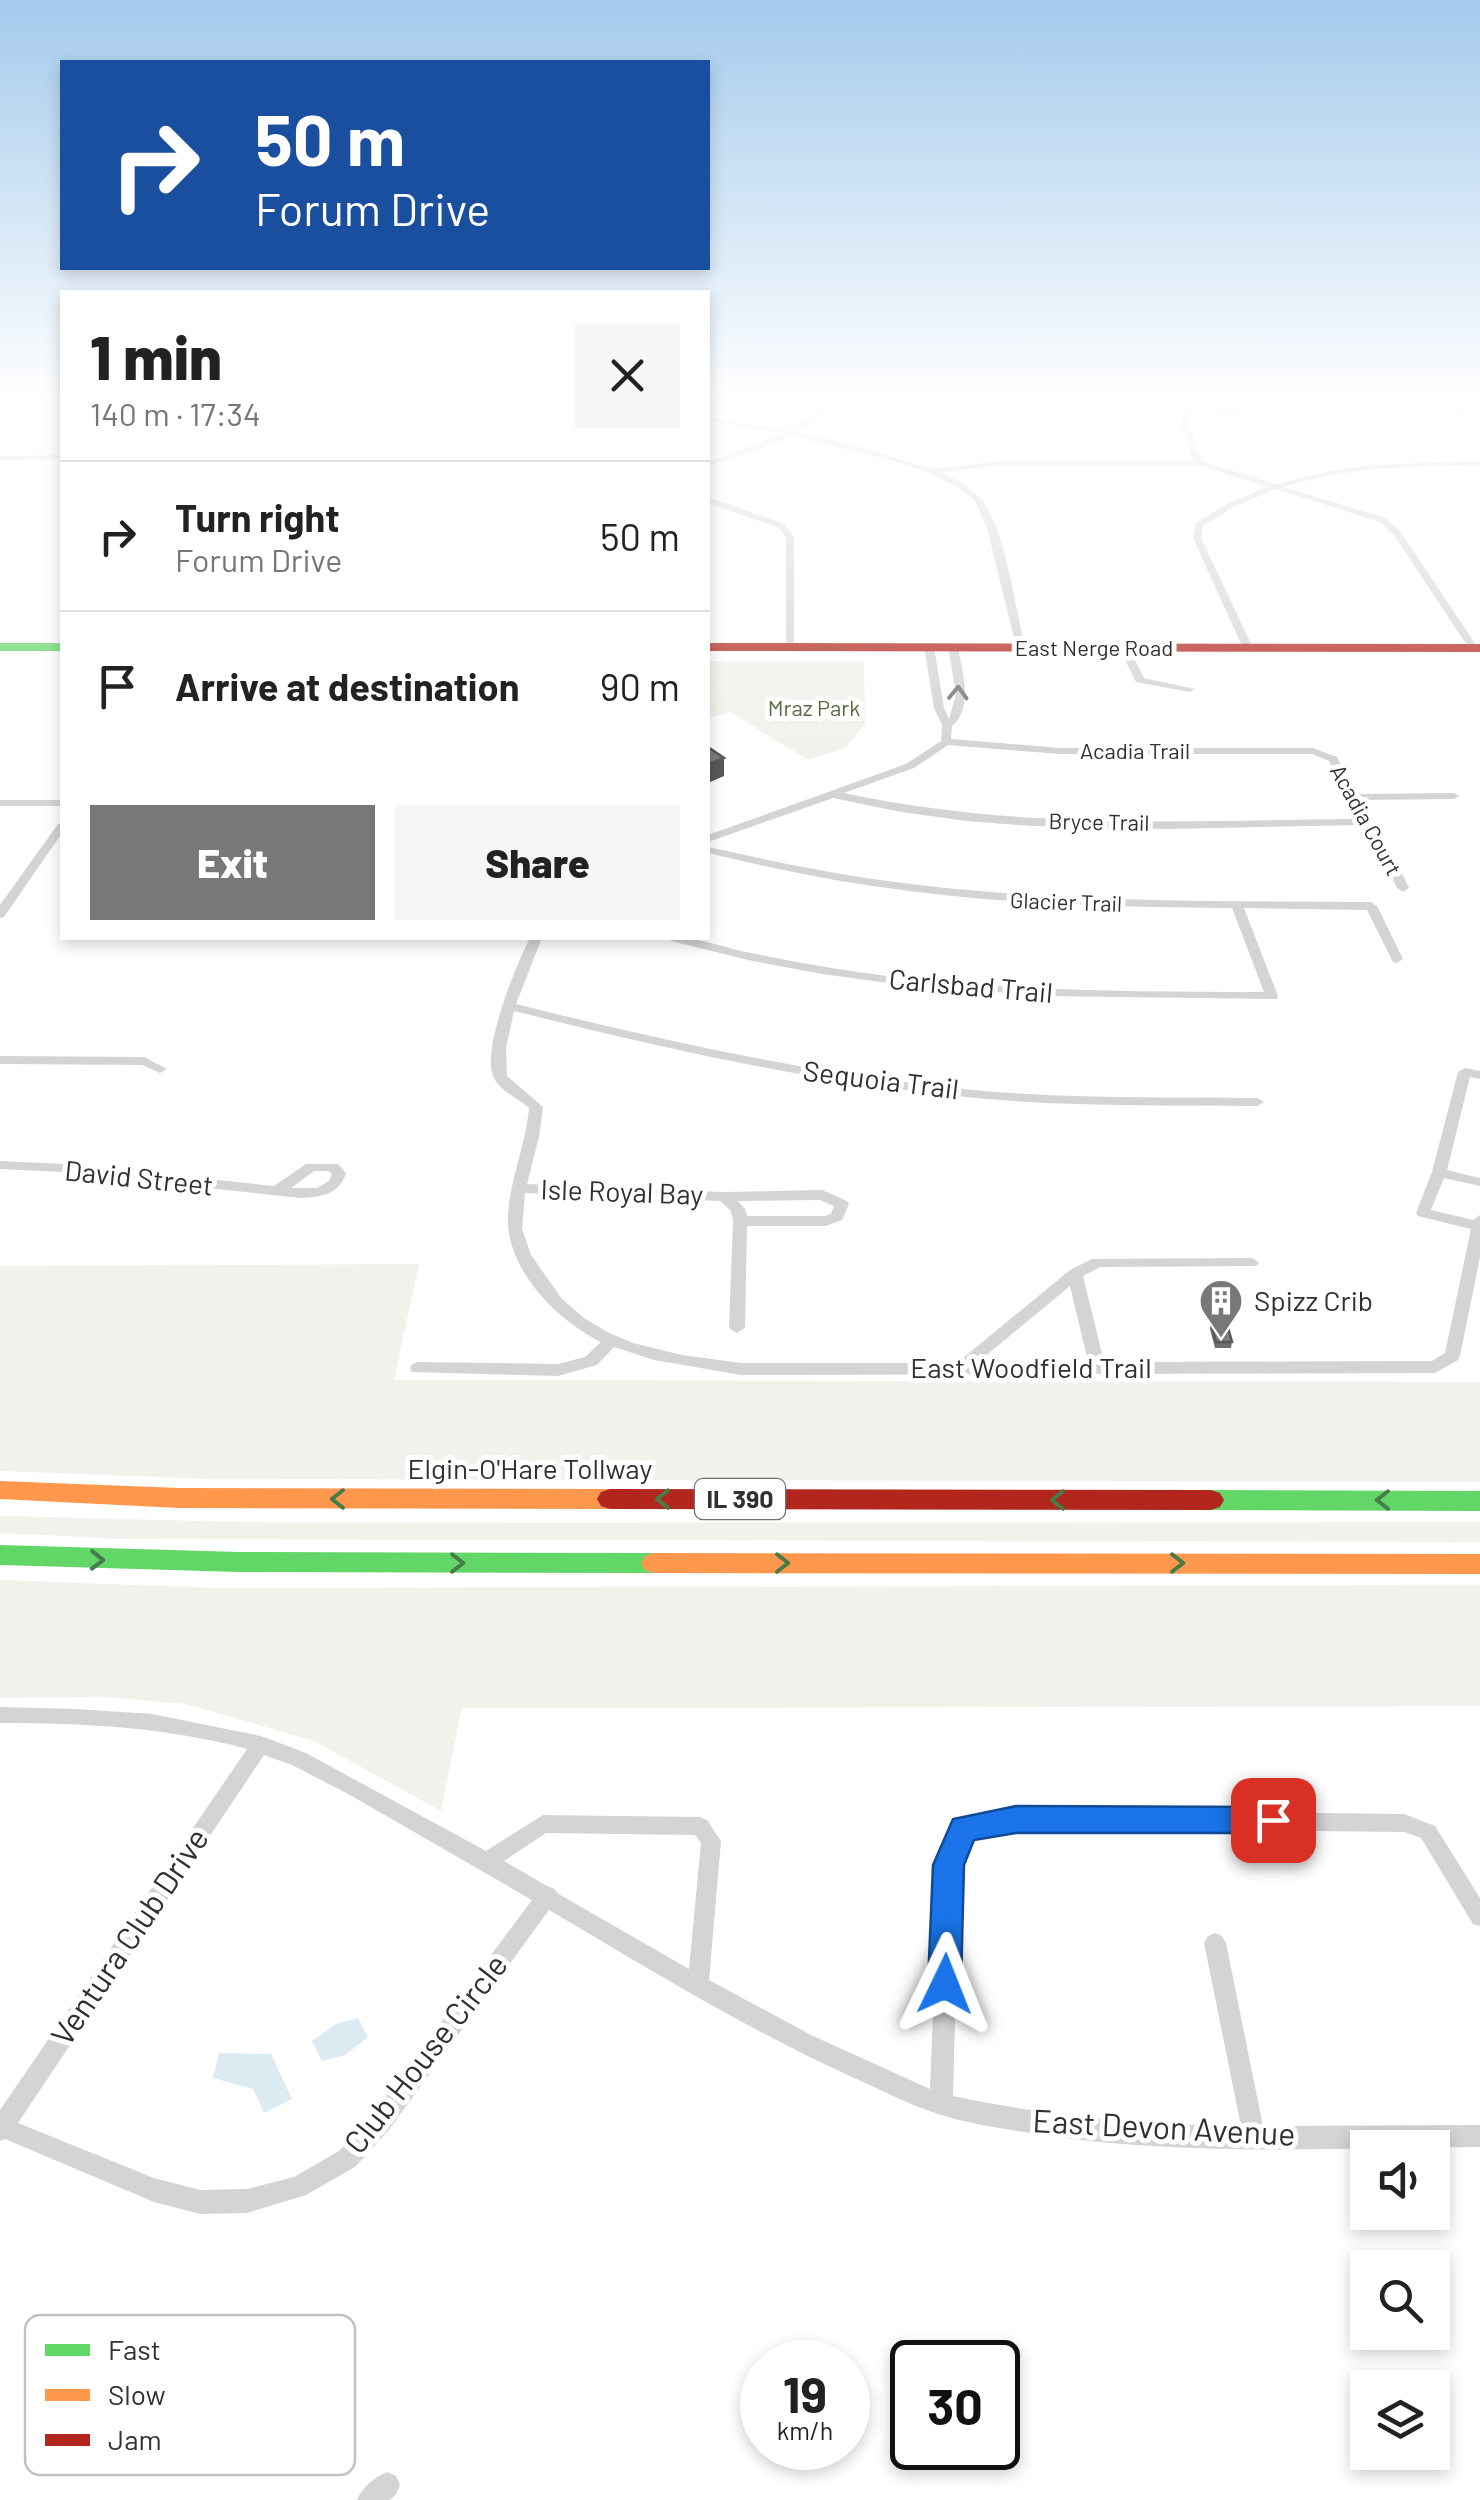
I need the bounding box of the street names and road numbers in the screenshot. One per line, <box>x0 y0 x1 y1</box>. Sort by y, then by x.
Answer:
street label: East Nerge Road <box>1015 634 1173 660</box>
street label: Acadia Trail <box>1080 737 1190 763</box>
street label: Acadia Court <box>1326 760 1408 879</box>
street label: Bryce Trail <box>1048 807 1150 835</box>
street label: Glacier Trail <box>1010 886 1123 916</box>
street label: Carlsbad Trail <box>888 961 1054 1009</box>
street label: Sequoia Trail <box>801 1053 961 1105</box>
street label: David Street <box>63 1152 215 1202</box>
street label: Isle Royal Bay <box>540 1171 704 1211</box>
street label: East Woodfield Trail <box>910 1350 1152 1384</box>
street label: Elgin-O'Hare Tollway <box>408 1451 652 1485</box>
road number: IL 390 <box>695 1479 785 1519</box>
street label: Ventura Club Drive <box>42 1820 215 2052</box>
street label: Club House Circle <box>335 1946 514 2160</box>
street label: East Devon Avenue <box>1032 2100 1296 2152</box>

